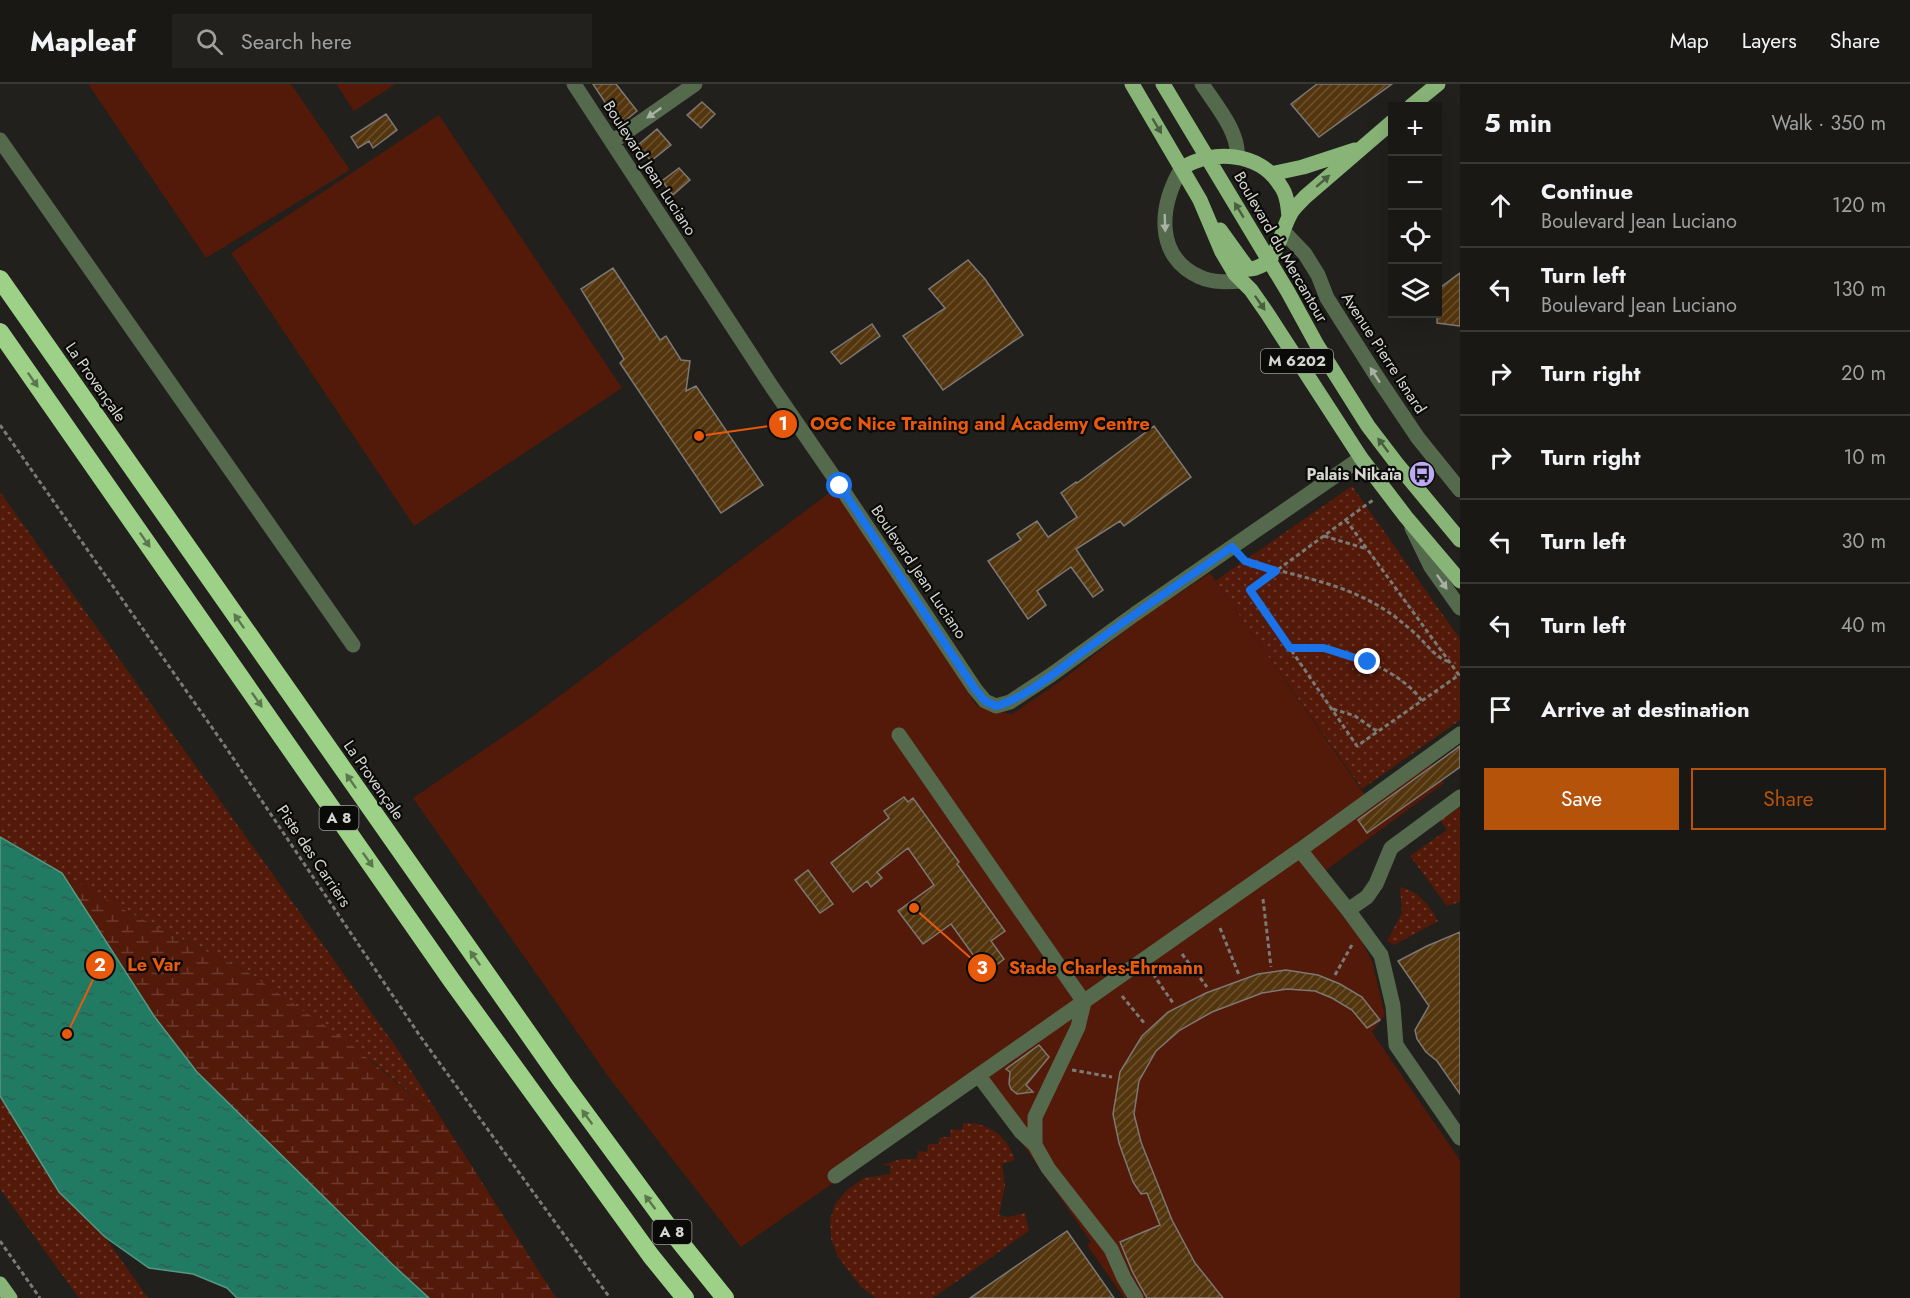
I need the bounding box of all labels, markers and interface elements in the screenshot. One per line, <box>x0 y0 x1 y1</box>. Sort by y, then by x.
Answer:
search box <box>172 14 592 68</box>
text: Mapleaf <box>30 21 136 62</box>
icon: search <box>193 25 226 58</box>
text: Search here <box>241 25 352 57</box>
text: Map <box>1670 26 1709 56</box>
text: Layers <box>1742 26 1797 56</box>
text: Share <box>1830 26 1880 56</box>
street label: Boulevard Jean Luciano <box>598 96 702 240</box>
map controls <box>1388 102 1442 318</box>
button: + <box>1388 102 1442 156</box>
text: 5 min <box>1484 104 1552 142</box>
one-way arrow <box>646 107 662 119</box>
text: Walk · 350 m <box>1771 109 1886 138</box>
one-way arrow <box>1152 118 1163 134</box>
button: − <box>1388 156 1442 210</box>
street label: Boulevard du Mercantour <box>1228 167 1334 327</box>
one-way arrow <box>1315 175 1330 188</box>
text: Continue <box>1541 175 1633 207</box>
icon: ahead <box>1484 189 1517 222</box>
text: 120 m <box>1832 191 1886 220</box>
one-way arrow <box>1233 202 1244 218</box>
text: Boulevard Jean Luciano <box>1541 207 1737 236</box>
button: locate <box>1388 210 1442 264</box>
one-way arrow <box>1161 213 1170 232</box>
text: Turn left <box>1541 259 1626 291</box>
button: layers <box>1388 264 1442 318</box>
icon: left <box>1484 273 1517 306</box>
text: 130 m <box>1832 275 1886 304</box>
street label: Avenue Pierre Isnard <box>1336 288 1432 418</box>
text: Boulevard Jean Luciano <box>1541 291 1737 320</box>
one-way arrow <box>1254 295 1266 311</box>
street label: La Provençale <box>60 337 132 427</box>
road number: M 6202 <box>1261 349 1333 373</box>
icon: right <box>1484 357 1517 390</box>
text: Turn right <box>1541 357 1641 389</box>
text: 20 m <box>1841 359 1886 388</box>
one-way arrow <box>1370 367 1381 383</box>
one-way arrow <box>27 372 38 388</box>
callout: OGC Nice Training and Academy Centre <box>768 406 1162 442</box>
text: 1 <box>778 411 788 437</box>
text: OGC Nice Training and Academy Centre <box>810 411 1150 437</box>
one-way arrow <box>1378 438 1390 453</box>
icon: right <box>1484 441 1517 474</box>
text: Turn right <box>1541 441 1641 473</box>
text: 10 m <box>1843 443 1886 472</box>
bus stop icon: Palais Nikaïa <box>1407 459 1437 489</box>
place label: Palais Nikaïa <box>1306 463 1402 486</box>
route start <box>826 472 852 498</box>
street label: Boulevard Jean Luciano <box>866 501 973 644</box>
icon: left <box>1484 525 1517 558</box>
text: Turn left <box>1541 525 1626 557</box>
text: 30 m <box>1841 527 1886 556</box>
one-way arrow <box>139 531 151 547</box>
one-way arrow <box>1435 574 1447 589</box>
icon: left <box>1484 609 1517 642</box>
text: Turn left <box>1541 609 1626 641</box>
text: 40 m <box>1841 611 1886 640</box>
one-way arrow <box>234 613 245 629</box>
route end <box>1354 648 1380 674</box>
one-way arrow <box>251 691 263 707</box>
icon: arrive <box>1484 693 1517 726</box>
text: Arrive at destination <box>1541 693 1750 725</box>
street label: La Provençale <box>338 735 410 825</box>
button: Save <box>1484 768 1679 830</box>
button: Share <box>1691 768 1886 830</box>
one-way arrow <box>346 773 357 789</box>
street label: Piste des Carriers <box>271 800 357 912</box>
road number: A 8 <box>320 806 358 830</box>
one-way arrow <box>362 851 374 867</box>
callout: Le Var <box>85 947 193 983</box>
one-way arrow <box>470 950 481 966</box>
callout: Stade Charles-Ehrmann <box>967 950 1215 986</box>
text: 2 <box>94 952 106 978</box>
text: Le Var <box>127 952 181 978</box>
text: 3 <box>976 955 988 981</box>
text: Stade Charles-Ehrmann <box>1009 955 1203 981</box>
one-way arrow <box>582 1110 594 1125</box>
one-way arrow <box>644 1195 656 1211</box>
road number: A 8 <box>652 1220 692 1244</box>

